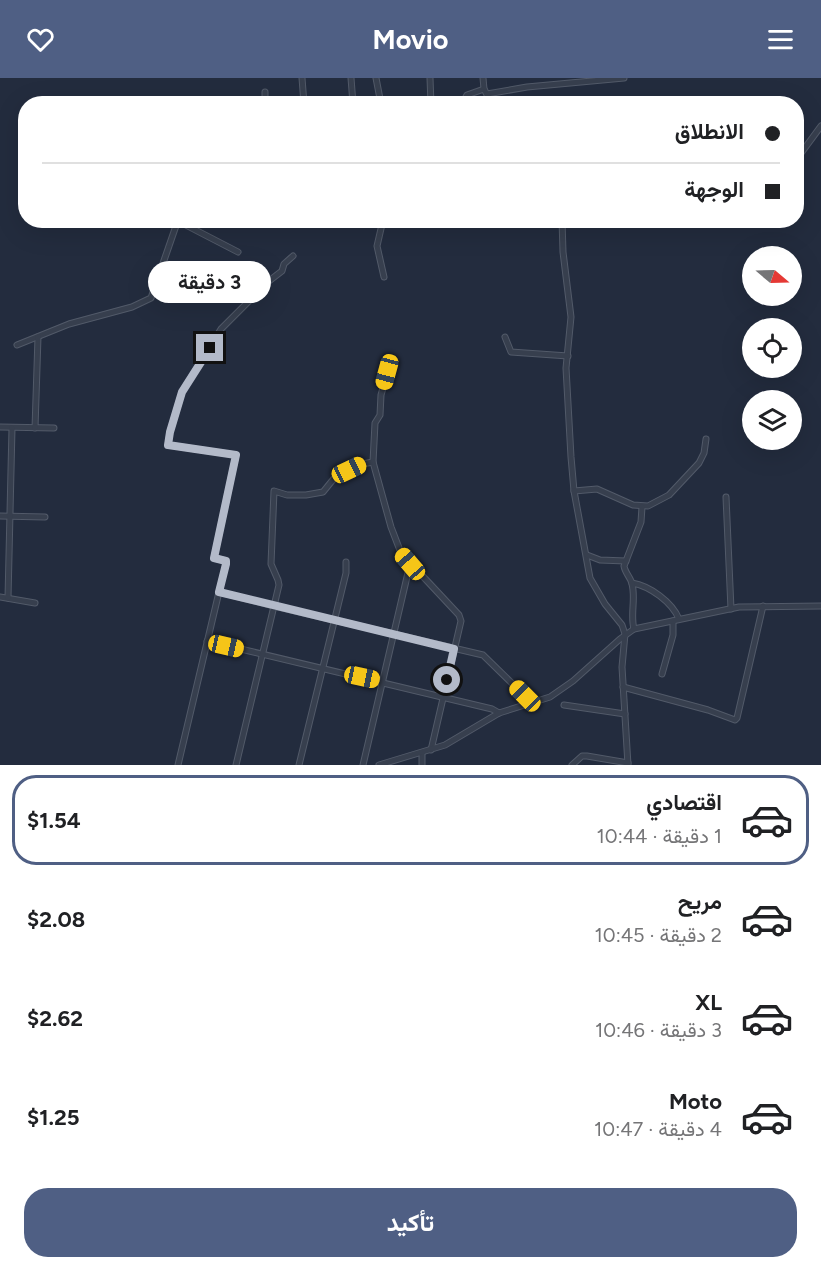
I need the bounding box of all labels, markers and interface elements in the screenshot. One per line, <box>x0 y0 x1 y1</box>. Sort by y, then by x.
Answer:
icon: heart <box>24 23 57 56</box>
text: Movio <box>373 23 449 56</box>
icon: menu <box>764 23 797 56</box>
text: الانطلاق <box>675 118 744 145</box>
text: الوجهة <box>684 176 744 203</box>
north arrow <box>742 246 802 306</box>
map controls <box>742 246 802 450</box>
callout: 3 دقيقة <box>148 261 272 303</box>
text: 3 دقيقة <box>178 270 241 294</box>
button: locate <box>742 318 802 378</box>
route end <box>196 334 223 361</box>
car <box>374 352 400 392</box>
button: layers <box>742 390 802 450</box>
car <box>329 454 369 486</box>
car <box>391 545 429 583</box>
car <box>206 633 246 659</box>
car <box>343 664 381 690</box>
route start <box>433 666 460 693</box>
car <box>506 677 544 715</box>
text: اقتصادي <box>646 789 722 816</box>
icon: car <box>740 793 794 847</box>
text: $1.54 <box>27 807 81 834</box>
text: 1 دقيقة · 10:44 <box>597 824 722 848</box>
text: مريح <box>678 888 722 915</box>
icon: car <box>740 892 794 946</box>
text: $2.08 <box>27 906 85 933</box>
text: 2 دقيقة · 10:45 <box>595 923 722 947</box>
text: XL <box>695 989 722 1016</box>
icon: car <box>740 991 794 1045</box>
text: $2.62 <box>27 1005 83 1032</box>
text: 3 دقيقة · 10:46 <box>595 1018 722 1042</box>
text: Moto <box>669 1088 722 1115</box>
icon: car <box>740 1090 794 1144</box>
text: $1.25 <box>27 1104 79 1131</box>
text: 4 دقيقة · 10:47 <box>594 1117 722 1141</box>
button: تأكيد <box>24 1188 797 1257</box>

